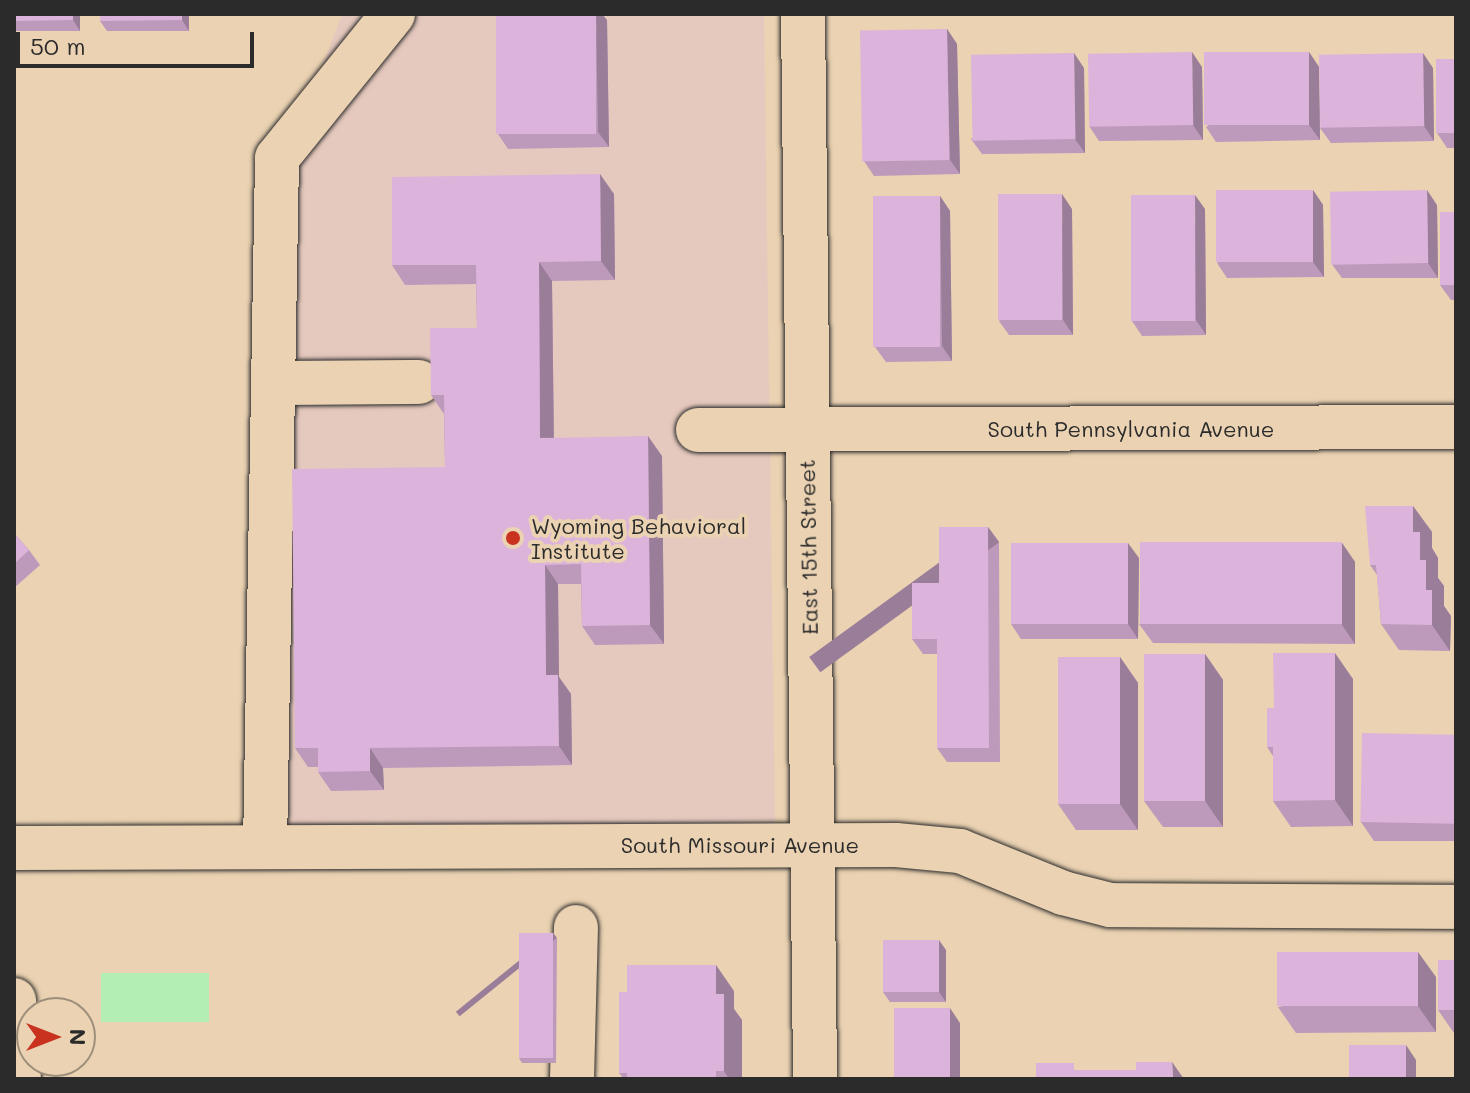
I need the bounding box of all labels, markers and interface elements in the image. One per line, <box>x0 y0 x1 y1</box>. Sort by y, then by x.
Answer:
scale bar <box>20 16 258 66</box>
text: 50 m <box>30 30 86 61</box>
street label: South Pennsylvania Avenue <box>988 416 1274 442</box>
street label: East 15th Street <box>793 459 823 635</box>
place label: Wyoming Behavioral Institute <box>531 512 746 564</box>
marker: Wyoming Behavioral Institute <box>502 527 524 549</box>
street label: South Missouri Avenue <box>621 832 859 858</box>
north arrow <box>16 997 96 1077</box>
text: N <box>64 1029 93 1045</box>

